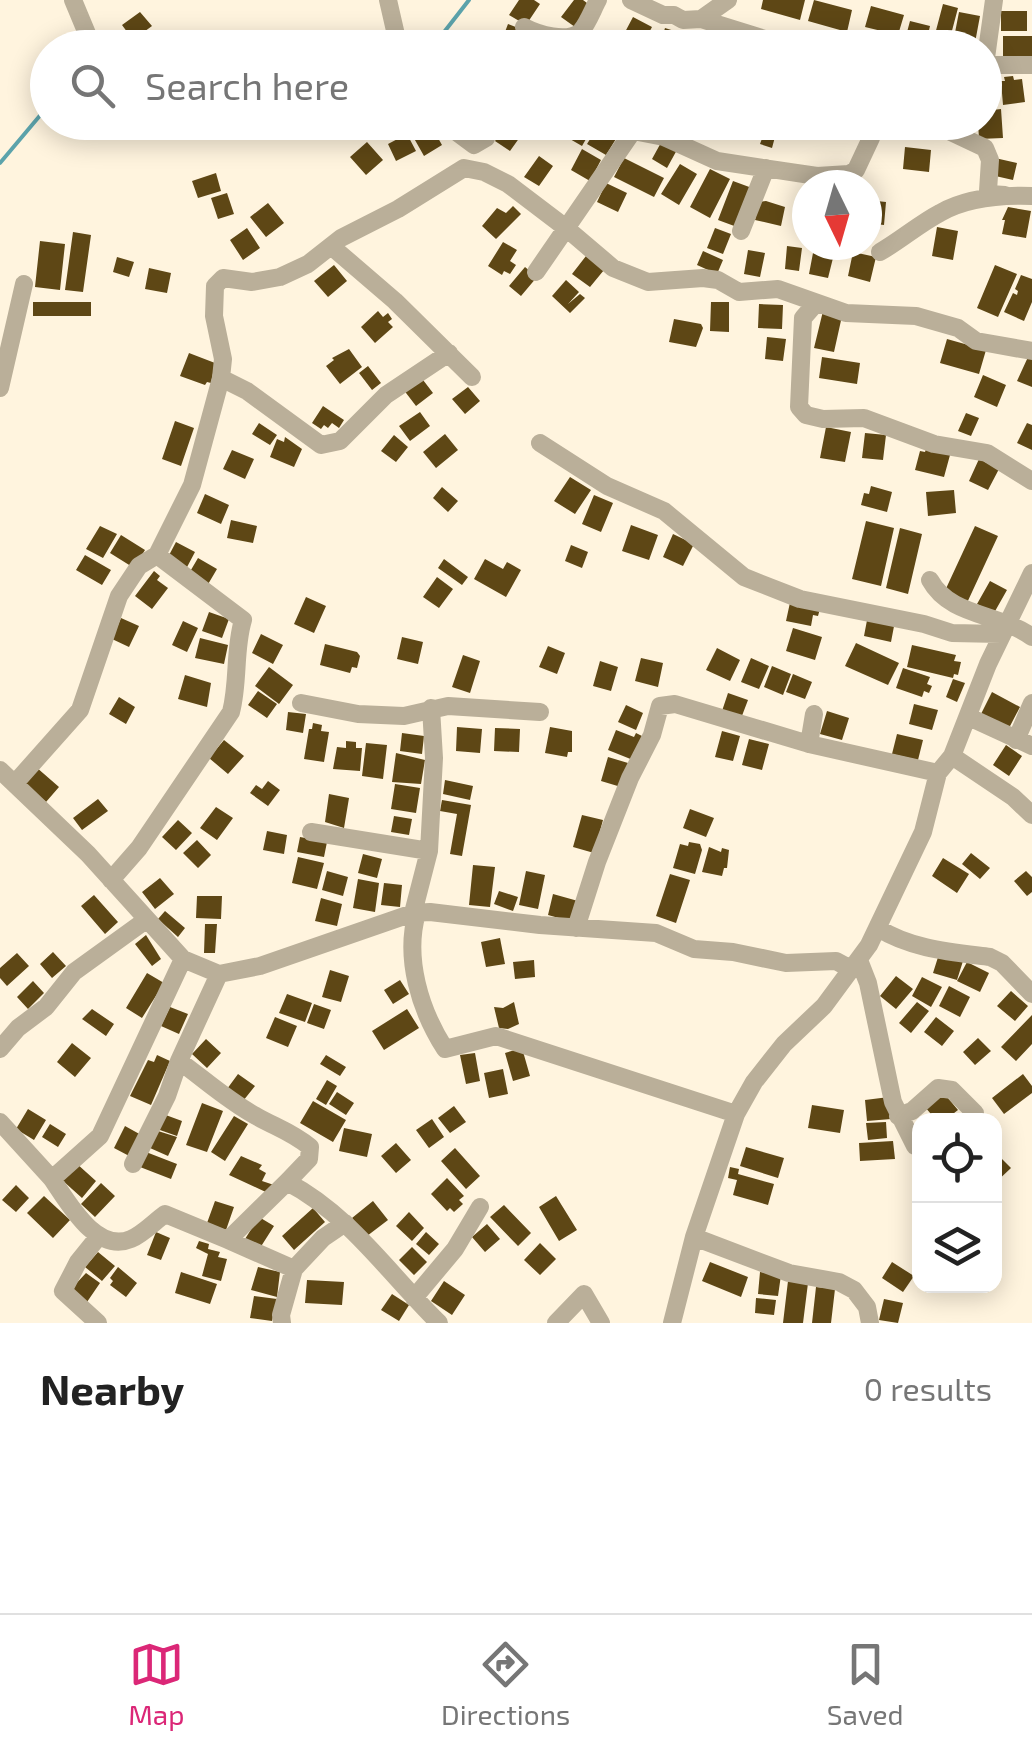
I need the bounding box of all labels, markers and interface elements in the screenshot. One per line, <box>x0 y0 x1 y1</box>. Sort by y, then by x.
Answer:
search box <box>30 30 1002 140</box>
icon: search <box>65 58 120 113</box>
text: Search here <box>145 62 349 108</box>
north arrow <box>792 170 882 260</box>
map controls <box>912 1113 1002 1293</box>
button: locate <box>912 1113 1002 1203</box>
button: layers <box>912 1203 1002 1293</box>
text: Nearby <box>40 1363 184 1413</box>
text: 0 results <box>864 1369 992 1407</box>
tab: Map <box>128 1637 184 1731</box>
tab: Directions <box>441 1637 570 1731</box>
tab: Saved <box>827 1637 904 1731</box>

